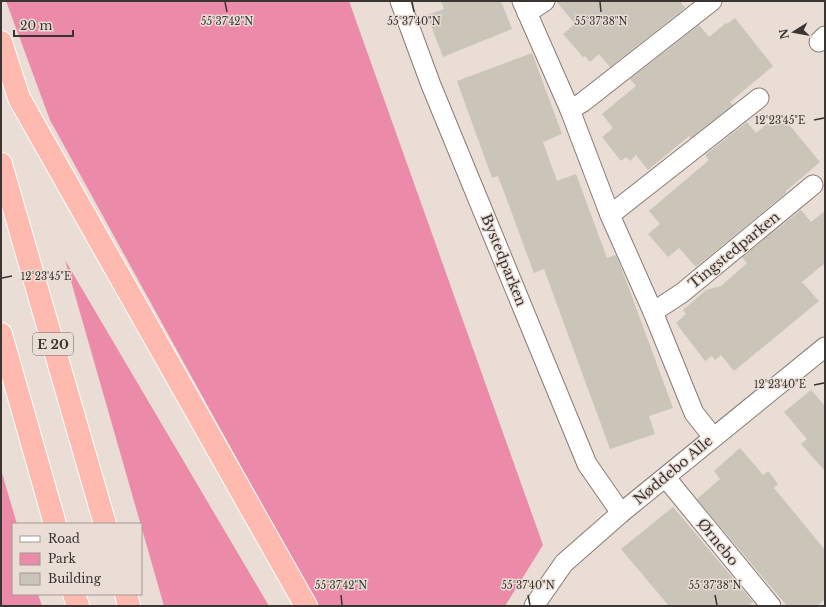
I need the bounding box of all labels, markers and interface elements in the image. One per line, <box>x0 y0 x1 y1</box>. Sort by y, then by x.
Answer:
scale bar <box>14 12 73 38</box>
north arrow <box>774 12 814 52</box>
text: 55°37'42"N <box>201 15 253 28</box>
text: 55°37'40"N <box>387 15 441 28</box>
text: 55°37'38"N <box>574 15 628 28</box>
text: 20 m <box>20 18 52 33</box>
text: N <box>776 27 792 40</box>
text: 12°23'45"E <box>755 114 805 127</box>
street label: Tingstedparken <box>685 207 784 292</box>
street label: Bystedparken <box>477 211 531 309</box>
text: 12°23'45"E <box>21 270 71 283</box>
road number: E 20 <box>33 333 73 355</box>
text: 12°23'40"E <box>754 378 806 391</box>
street label: Nøddebo Alle <box>630 432 716 508</box>
street label: Ørnebo <box>693 515 743 569</box>
legend <box>12 523 142 595</box>
text: Road <box>48 531 80 546</box>
text: Park <box>48 551 76 566</box>
text: Building <box>48 571 102 586</box>
text: 55°37'42"N <box>315 579 367 592</box>
text: 55°37'40"N <box>501 579 555 592</box>
text: 55°37'38"N <box>688 579 742 592</box>

